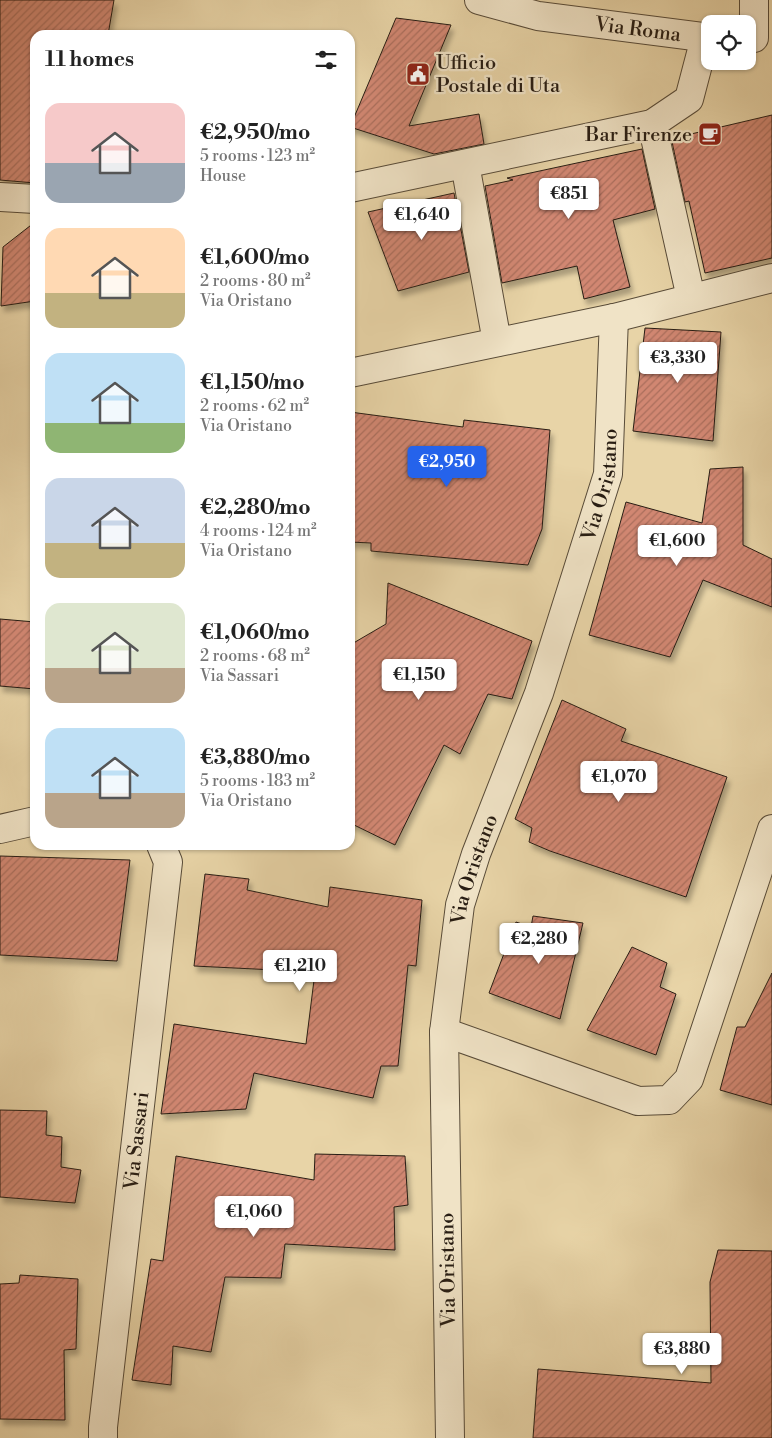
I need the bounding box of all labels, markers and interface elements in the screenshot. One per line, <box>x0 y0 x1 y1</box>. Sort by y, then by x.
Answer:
street label: Via Roma <box>592 12 683 48</box>
map controls <box>701 15 756 70</box>
button: locate <box>701 15 756 70</box>
icon: filters <box>312 46 340 74</box>
text: 11 homes <box>45 47 134 73</box>
place label: Ufficio Postale di Uta <box>436 51 561 99</box>
public building icon: Ufficio Postale di Uta <box>405 61 431 87</box>
text: €2,950/mo <box>200 120 310 146</box>
cafe icon: Bar Firenze <box>697 121 723 147</box>
icon: home <box>85 123 145 183</box>
place label: Bar Firenze <box>584 123 692 148</box>
text: 5 rooms · 123 m² <box>200 146 315 166</box>
text: House <box>200 166 246 186</box>
pin: €851 <box>539 178 599 220</box>
text: €851 <box>550 184 588 204</box>
pin: €1,640 <box>381 198 463 241</box>
text: €1,640 <box>394 205 450 225</box>
text: €1,600/mo <box>200 245 310 271</box>
icon: home <box>85 248 145 308</box>
text: 2 rooms · 80 m² <box>200 271 311 291</box>
text: Via Oristano <box>200 291 292 311</box>
pin: €3,330 <box>637 342 719 384</box>
text: €3,330 <box>650 348 706 368</box>
text: €1,150/mo <box>200 370 305 396</box>
icon: home <box>85 373 145 433</box>
text: 2 rooms · 62 m² <box>200 396 309 416</box>
text: Via Oristano <box>200 416 292 436</box>
street label: Via Oristano <box>576 428 624 545</box>
pin: €2,950 <box>406 446 488 488</box>
text: €2,950 <box>419 452 475 472</box>
text: €2,280/mo <box>200 495 311 521</box>
icon: home <box>85 498 145 558</box>
text: 4 rooms · 124 m² <box>200 521 317 541</box>
pin: €1,600 <box>636 524 718 567</box>
text: €1,600 <box>649 531 705 551</box>
text: Via Oristano <box>200 541 292 561</box>
text: €1,060/mo <box>200 620 310 646</box>
icon: home <box>85 623 145 683</box>
text: 2 rooms · 68 m² <box>200 646 310 666</box>
pin: €1,150 <box>378 658 460 701</box>
text: €1,150 <box>393 665 445 685</box>
text: Via Sassari <box>200 666 279 686</box>
text: €3,880/mo <box>200 745 310 771</box>
icon: home <box>85 748 145 808</box>
pin: €1,070 <box>578 760 660 803</box>
text: €1,070 <box>591 767 647 787</box>
text: 5 rooms · 183 m² <box>200 771 315 791</box>
text: Via Oristano <box>200 791 292 811</box>
street label: Via Oristano <box>447 811 504 927</box>
pin: €2,280 <box>498 922 580 965</box>
text: €2,280 <box>510 929 568 949</box>
pin: €1,210 <box>259 950 341 992</box>
text: €1,210 <box>274 956 326 976</box>
street label: Via Sassari <box>119 1090 156 1193</box>
pin: €1,060 <box>213 1196 295 1238</box>
text: €1,060 <box>226 1202 282 1222</box>
street label: Via Oristano <box>435 1212 462 1329</box>
pin: €3,880 <box>641 1332 723 1375</box>
text: €3,880 <box>654 1339 711 1359</box>

